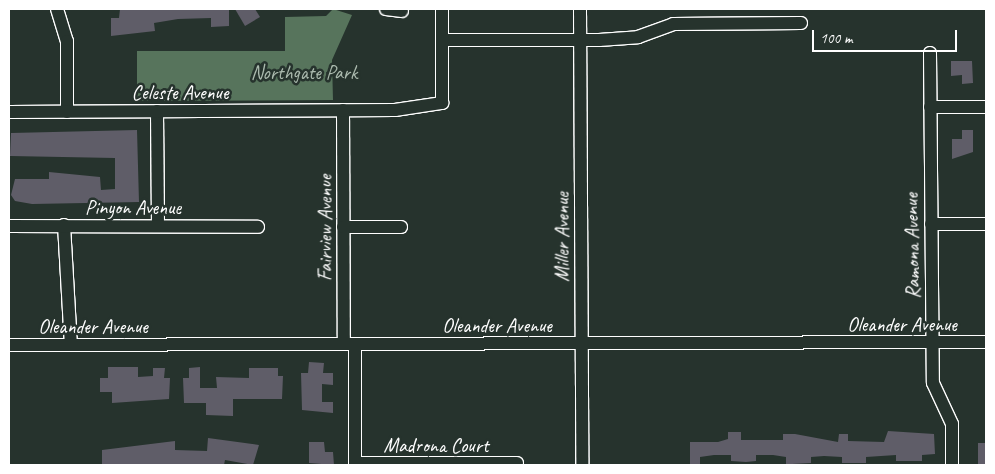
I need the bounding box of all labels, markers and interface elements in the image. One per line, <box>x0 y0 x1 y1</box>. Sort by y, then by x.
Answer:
scale bar <box>815 20 960 52</box>
text: 100 m <box>820 29 852 48</box>
park label: Northgate Park <box>251 60 357 84</box>
street label: Celeste Avenue <box>132 80 228 104</box>
street label: Fairview Avenue <box>313 175 337 281</box>
street label: Miller Avenue <box>550 192 574 282</box>
street label: Ramona Avenue <box>899 193 925 299</box>
street label: Pinyon Avenue <box>85 195 181 219</box>
street label: Oleander Avenue <box>847 312 957 336</box>
street label: Oleander Avenue <box>442 313 552 337</box>
street label: Oleander Avenue <box>38 314 148 338</box>
street label: Madrona Court <box>383 433 489 457</box>

